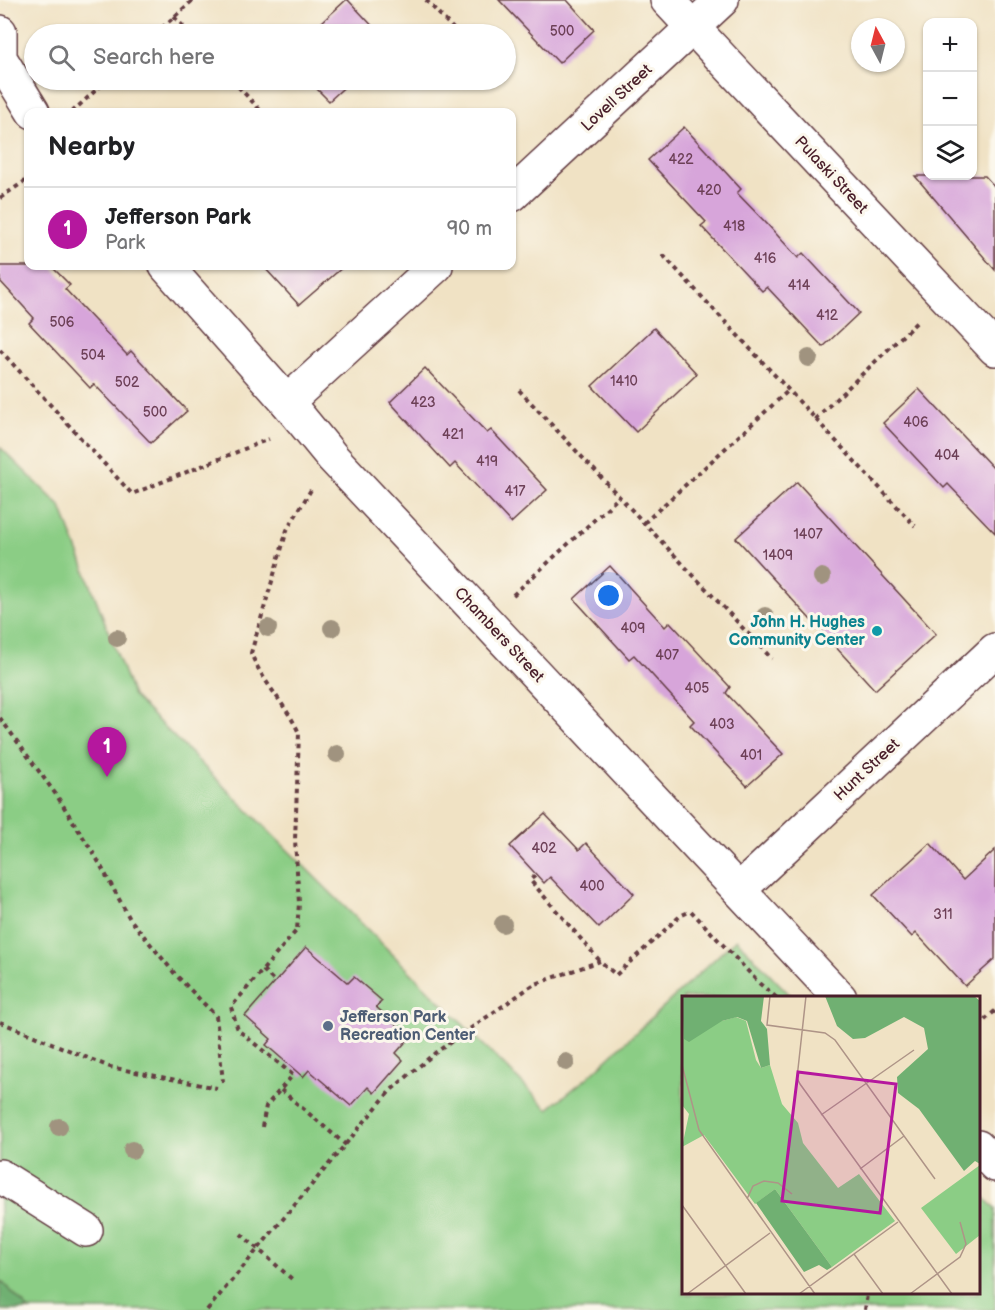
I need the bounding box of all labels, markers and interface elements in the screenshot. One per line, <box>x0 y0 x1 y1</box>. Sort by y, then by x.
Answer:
north arrow <box>851 18 905 72</box>
map controls <box>923 18 977 180</box>
button: + <box>923 18 977 72</box>
house number: 500 <box>550 23 574 40</box>
search box <box>24 24 516 90</box>
icon: search <box>45 41 78 74</box>
text: Search here <box>93 44 215 71</box>
street label: Lovell Street <box>578 60 656 136</box>
button: − <box>923 72 977 126</box>
button: layers <box>923 126 977 180</box>
text: Nearby <box>48 132 135 163</box>
street label: Pulaski Street <box>790 132 872 218</box>
house number: 422 <box>668 151 694 168</box>
house number: 420 <box>696 182 722 199</box>
text: Jefferson Park <box>105 204 251 231</box>
text: 1 <box>63 217 72 241</box>
text: 90 m <box>447 217 492 241</box>
house number: 418 <box>723 218 745 235</box>
text: Park <box>105 231 145 255</box>
house number: 416 <box>754 250 777 267</box>
house number: 414 <box>788 277 811 294</box>
house number: 412 <box>816 307 839 324</box>
house number: 506 <box>50 314 75 331</box>
house number: 504 <box>81 347 106 364</box>
house number: 1410 <box>610 373 638 390</box>
house number: 502 <box>115 374 140 391</box>
house number: 423 <box>410 394 436 411</box>
house number: 500 <box>143 404 167 421</box>
house number: 406 <box>903 414 929 431</box>
house number: 421 <box>442 426 464 443</box>
house number: 404 <box>934 447 960 464</box>
house number: 419 <box>476 453 498 470</box>
house number: 417 <box>505 483 526 500</box>
house number: 1407 <box>793 526 823 543</box>
house number: 1409 <box>763 547 793 564</box>
your location <box>594 581 623 610</box>
street label: Chambers Street <box>450 584 548 686</box>
place label: John H. Hughes Community Center <box>729 613 866 650</box>
house number: 409 <box>621 620 645 637</box>
marker: John H. Hughes Community Center <box>870 624 884 638</box>
house number: 407 <box>655 647 679 664</box>
house number: 405 <box>685 680 709 697</box>
house number: 403 <box>709 716 735 733</box>
pin: 1 <box>88 728 126 777</box>
street label: Hunt Street <box>830 735 904 805</box>
house number: 401 <box>740 747 762 764</box>
house number: 402 <box>531 840 557 857</box>
house number: 400 <box>579 878 605 895</box>
house number: 311 <box>933 906 953 923</box>
inset map <box>682 996 980 1295</box>
place label: Jefferson Park Recreation Center <box>340 1008 476 1045</box>
marker: Jefferson Park Recreation Center <box>321 1019 335 1033</box>

